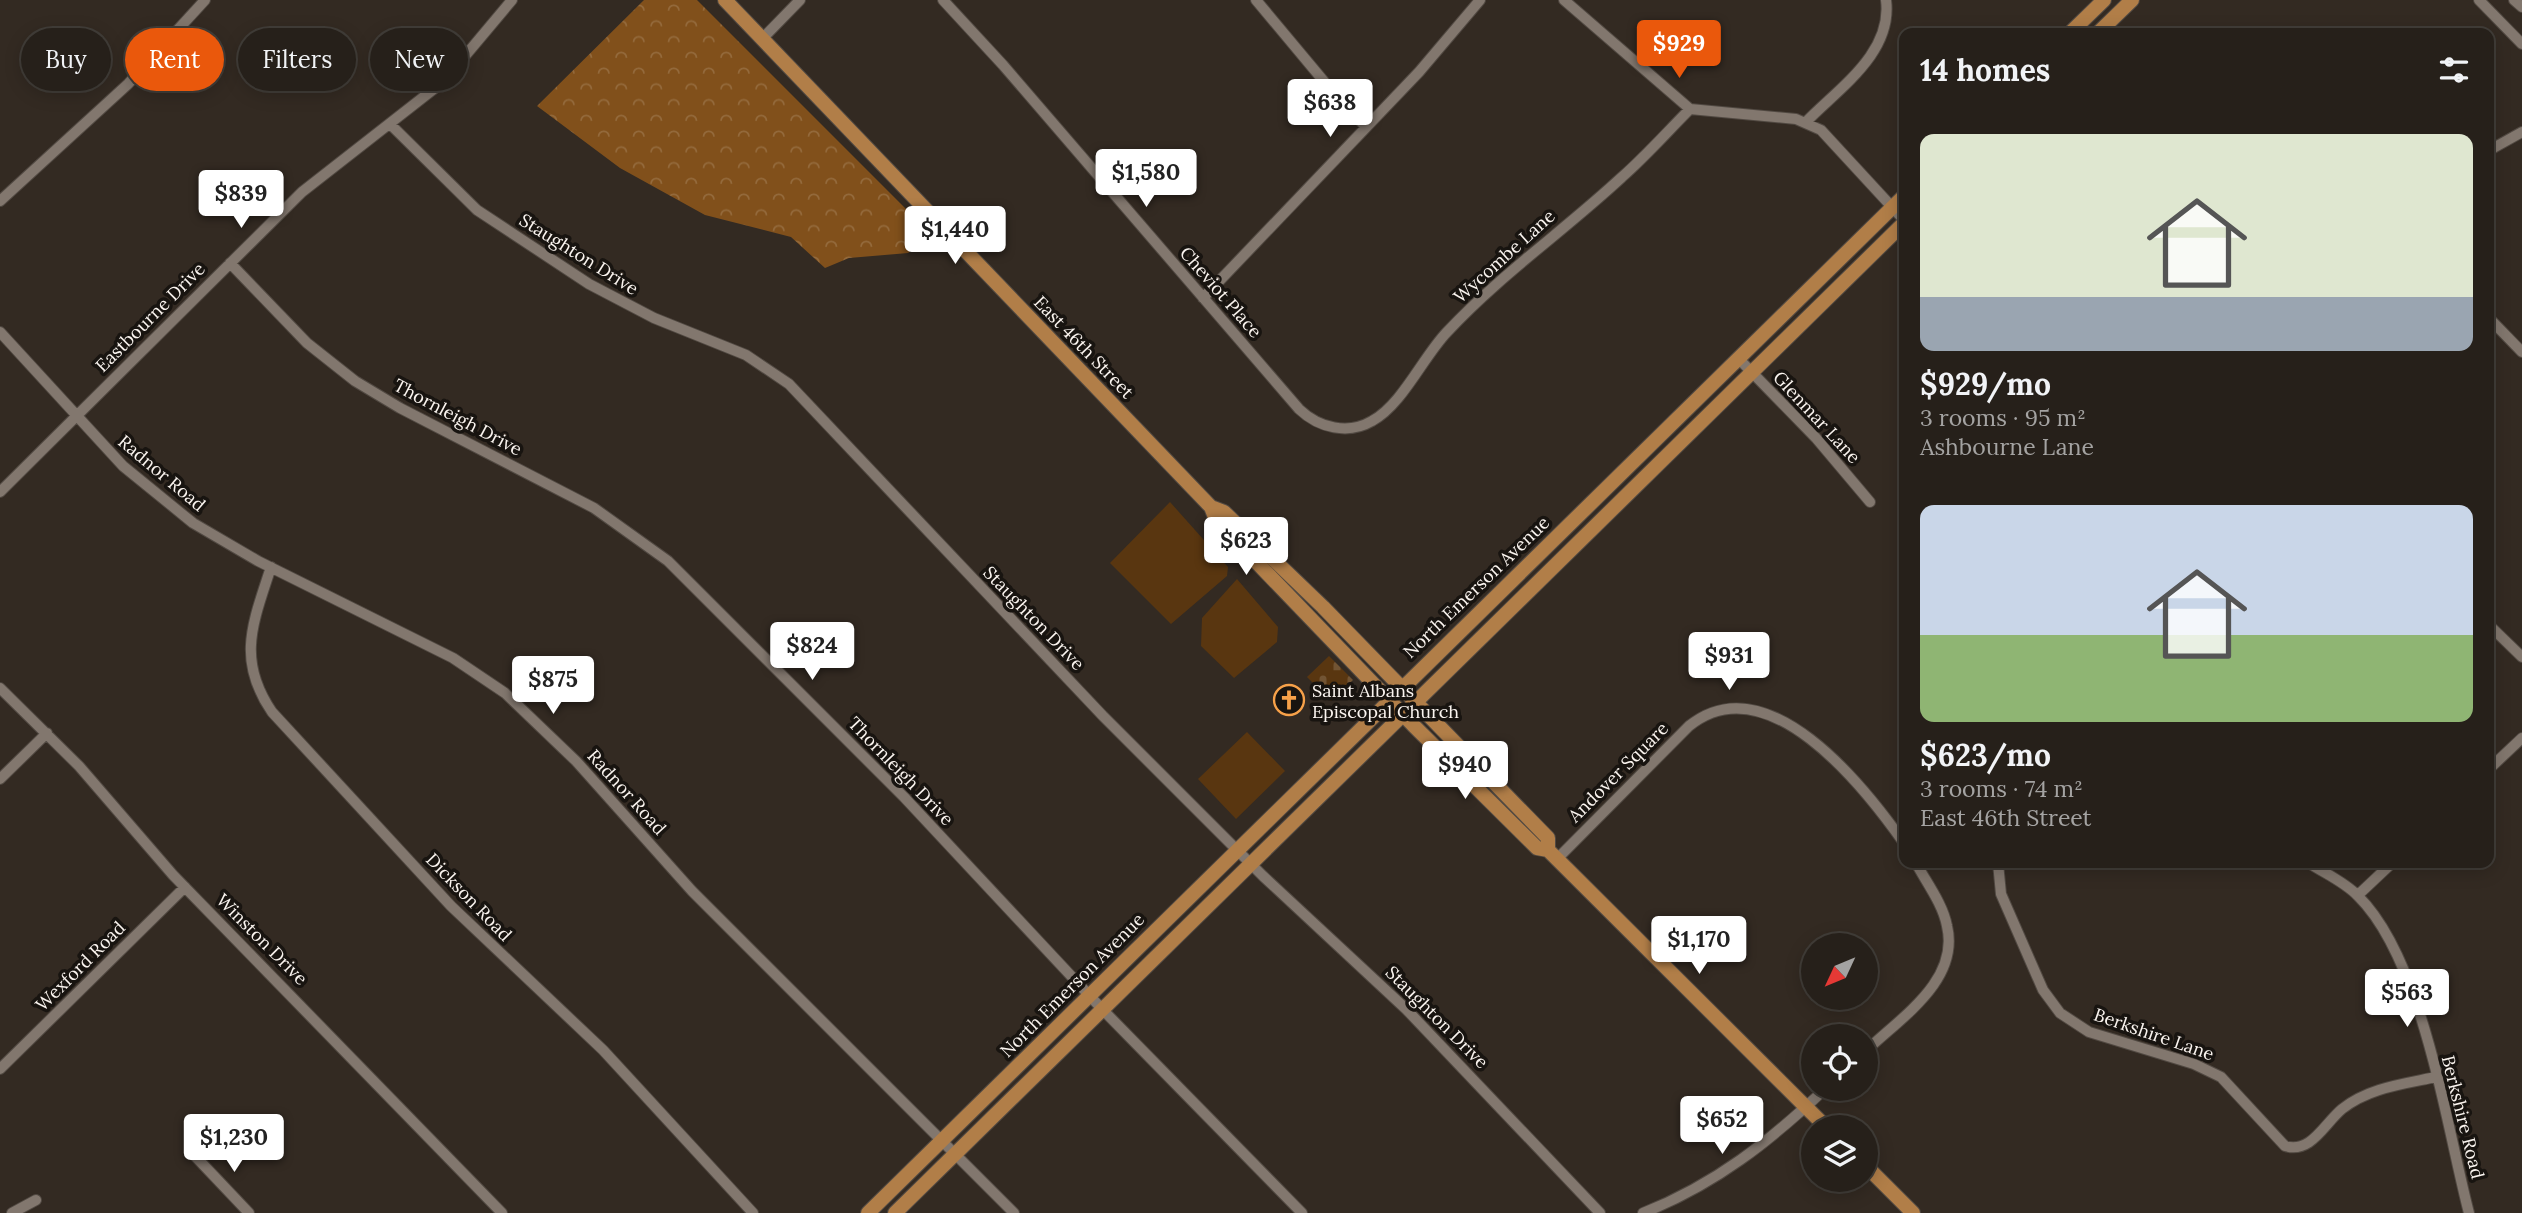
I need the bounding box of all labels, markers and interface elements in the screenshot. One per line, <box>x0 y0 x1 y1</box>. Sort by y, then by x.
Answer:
pin: $929 <box>1638 20 1720 80</box>
chip: Buy <box>21 28 111 91</box>
chip: Rent <box>125 28 224 91</box>
chip: Filters <box>238 28 356 91</box>
chip: New <box>370 28 468 91</box>
text: $929 <box>1653 28 1705 57</box>
text: 14 homes <box>1920 51 2050 89</box>
icon: filters <box>2435 51 2473 89</box>
pin: $638 <box>1289 80 1371 139</box>
text: $638 <box>1304 87 1356 116</box>
pin: $1,580 <box>1089 150 1203 209</box>
text: $1,580 <box>1112 157 1180 186</box>
pin: $839 <box>200 170 282 230</box>
text: $839 <box>215 178 267 207</box>
icon: home <box>2134 180 2260 306</box>
street label: Wycombe Lane <box>1448 204 1560 308</box>
pin: $1,440 <box>898 206 1012 266</box>
street label: Staughton Drive <box>515 208 643 300</box>
text: $1,440 <box>921 214 989 243</box>
street label: Cheviot Place <box>1175 242 1267 343</box>
street label: Eastbourne Drive <box>90 257 210 377</box>
street label: East 46th Street <box>1029 291 1139 403</box>
text: $929/mo <box>1920 365 2051 403</box>
street label: Glenmar Lane <box>1768 366 1866 468</box>
street label: Thornleigh Drive <box>390 373 526 461</box>
text: 3 rooms · 95 m² <box>1920 403 2086 432</box>
street label: Radnor Road <box>114 430 211 516</box>
text: Ashbourne Lane <box>1920 432 2094 461</box>
street label: North Emerson Avenue <box>1398 511 1554 663</box>
pin: $623 <box>1205 518 1287 577</box>
text: $623 <box>1220 525 1272 554</box>
icon: home <box>2134 551 2260 677</box>
street label: Staughton Drive <box>978 561 1090 675</box>
pin: $824 <box>771 622 853 682</box>
text: $824 <box>786 630 838 659</box>
pin: $931 <box>1688 632 1770 692</box>
text: $931 <box>1705 640 1754 669</box>
pin: $875 <box>512 656 594 716</box>
text: $875 <box>528 664 578 693</box>
place label: Saint Albans Episcopal Church <box>1312 679 1459 723</box>
church icon: Saint Albans Episcopal Church <box>1272 683 1306 717</box>
street label: Thornleigh Drive <box>843 712 959 830</box>
street label: Andover Square <box>1562 717 1673 828</box>
text: $623/mo <box>1920 736 2051 774</box>
pin: $940 <box>1424 742 1506 801</box>
street label: Radnor Road <box>583 745 672 840</box>
text: $940 <box>1438 749 1492 778</box>
text: 3 rooms · 74 m² <box>1920 774 2083 803</box>
text: East 46th Street <box>1920 803 2091 832</box>
street label: Dickson Road <box>421 848 517 946</box>
street label: Winston Drive <box>211 888 313 990</box>
street label: North Emerson Avenue <box>995 908 1149 1062</box>
street label: Wexford Road <box>30 916 130 1016</box>
pin: $1,170 <box>1642 916 1756 976</box>
text: $1,170 <box>1667 924 1731 953</box>
north arrow <box>1801 933 1878 1010</box>
map controls <box>1801 933 1878 1192</box>
street label: Staughton Drive <box>1381 961 1493 1073</box>
pin: $563 <box>2366 970 2448 1029</box>
text: $563 <box>2381 977 2433 1006</box>
street label: Berkshire Lane <box>2091 1003 2217 1065</box>
button: locate <box>1801 1024 1878 1101</box>
street label: Berkshire Road <box>2437 1053 2490 1181</box>
pin: $652 <box>1681 1096 1763 1156</box>
text: $652 <box>1696 1104 1748 1133</box>
pin: $1,230 <box>177 1114 291 1174</box>
button: layers <box>1801 1115 1878 1192</box>
text: $1,230 <box>200 1122 268 1151</box>

